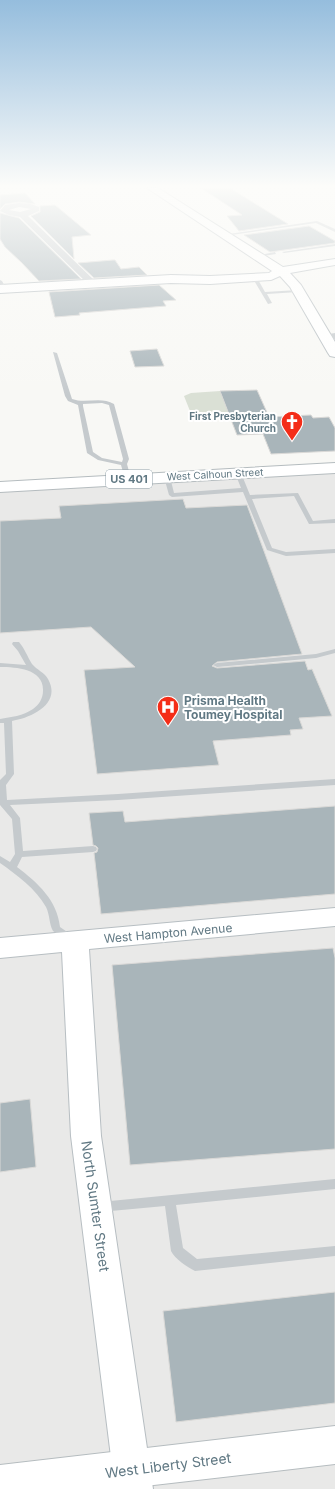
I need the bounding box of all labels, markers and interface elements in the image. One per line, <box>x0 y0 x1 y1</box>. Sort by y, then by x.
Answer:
church icon: First Presbyterian Church <box>279 409 305 442</box>
place label: First Presbyterian Church <box>189 410 276 434</box>
street label: West Calhoun Street <box>166 465 264 483</box>
road number: US 401 <box>106 470 152 488</box>
place label: Prisma Health Toumey Hospital <box>184 693 282 722</box>
hospital icon: Prisma Health Toumey Hospital <box>155 694 181 727</box>
street label: West Hampton Avenue <box>103 920 233 946</box>
street label: North Sumter Street <box>78 1139 114 1273</box>
street label: West Liberty Street <box>104 1449 232 1481</box>

